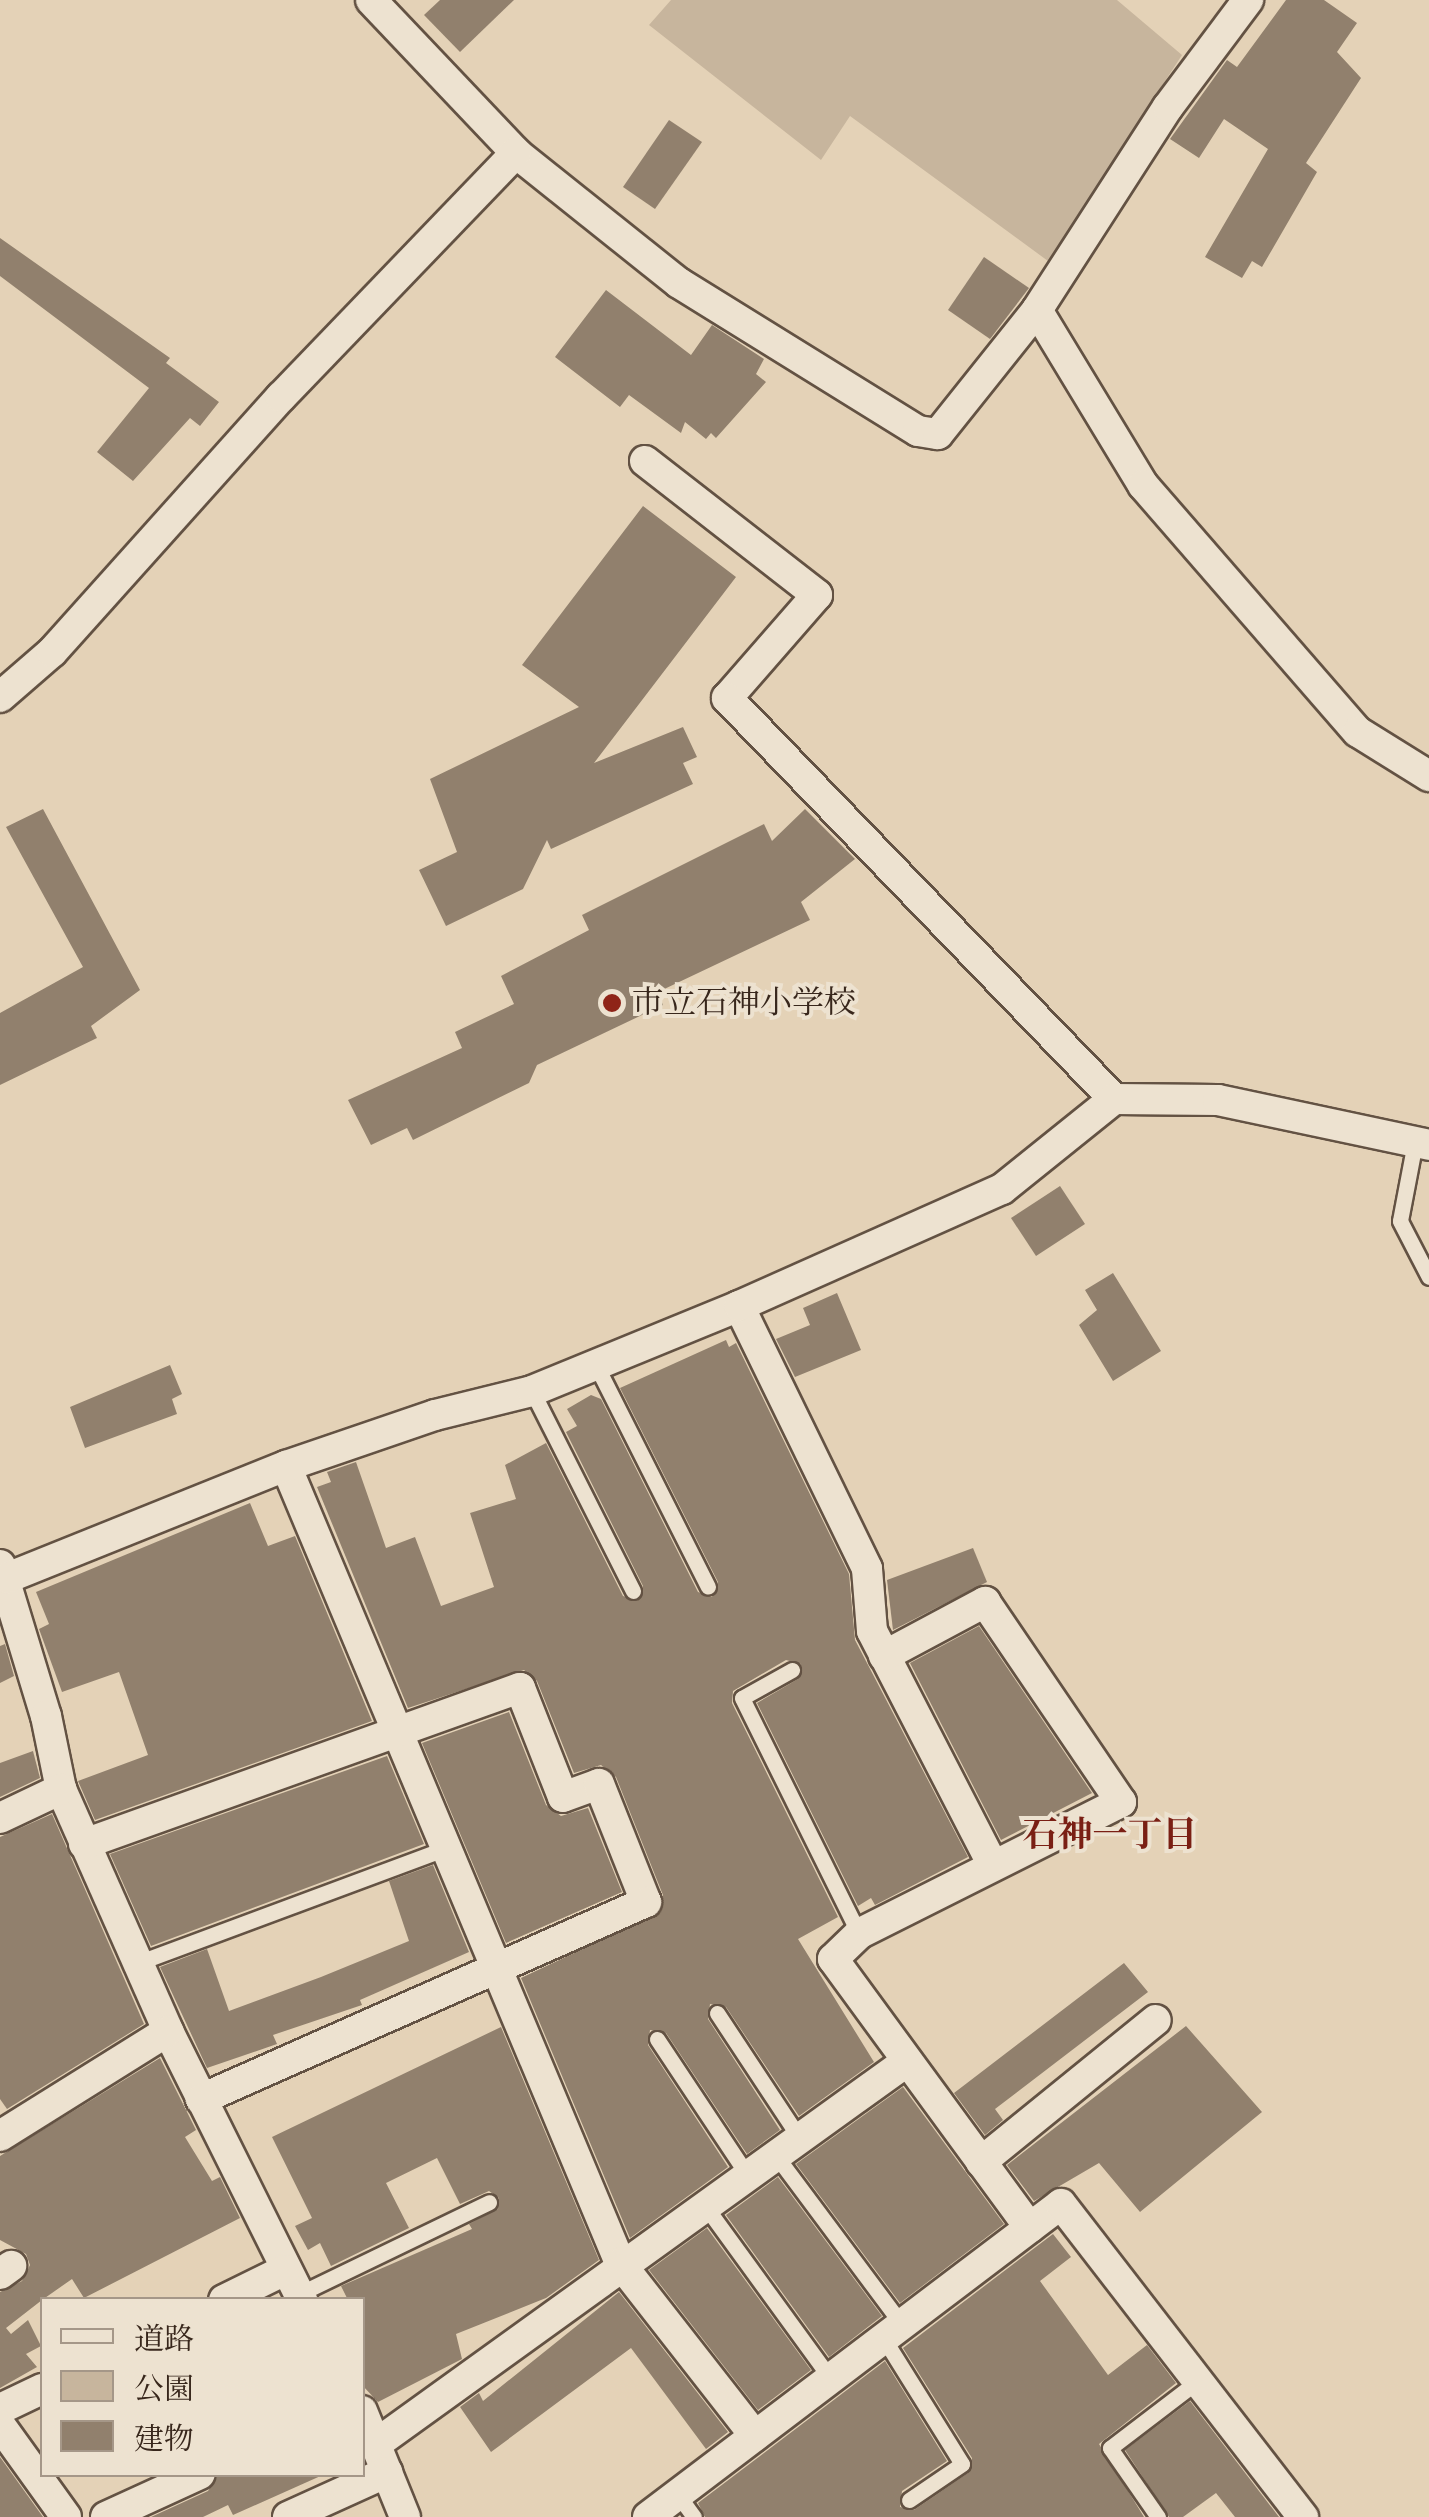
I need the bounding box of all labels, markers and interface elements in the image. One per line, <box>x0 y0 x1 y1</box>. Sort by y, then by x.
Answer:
place label: 市立石神小学校 <box>632 984 856 1022</box>
marker: 市立石神小学校 <box>601 992 623 1014</box>
district label: 石神一丁目 <box>1023 1814 1197 1856</box>
legend <box>40 2297 365 2477</box>
text: 道路 <box>134 2321 194 2358</box>
text: 公園 <box>134 2371 194 2408</box>
text: 建物 <box>134 2421 194 2458</box>

